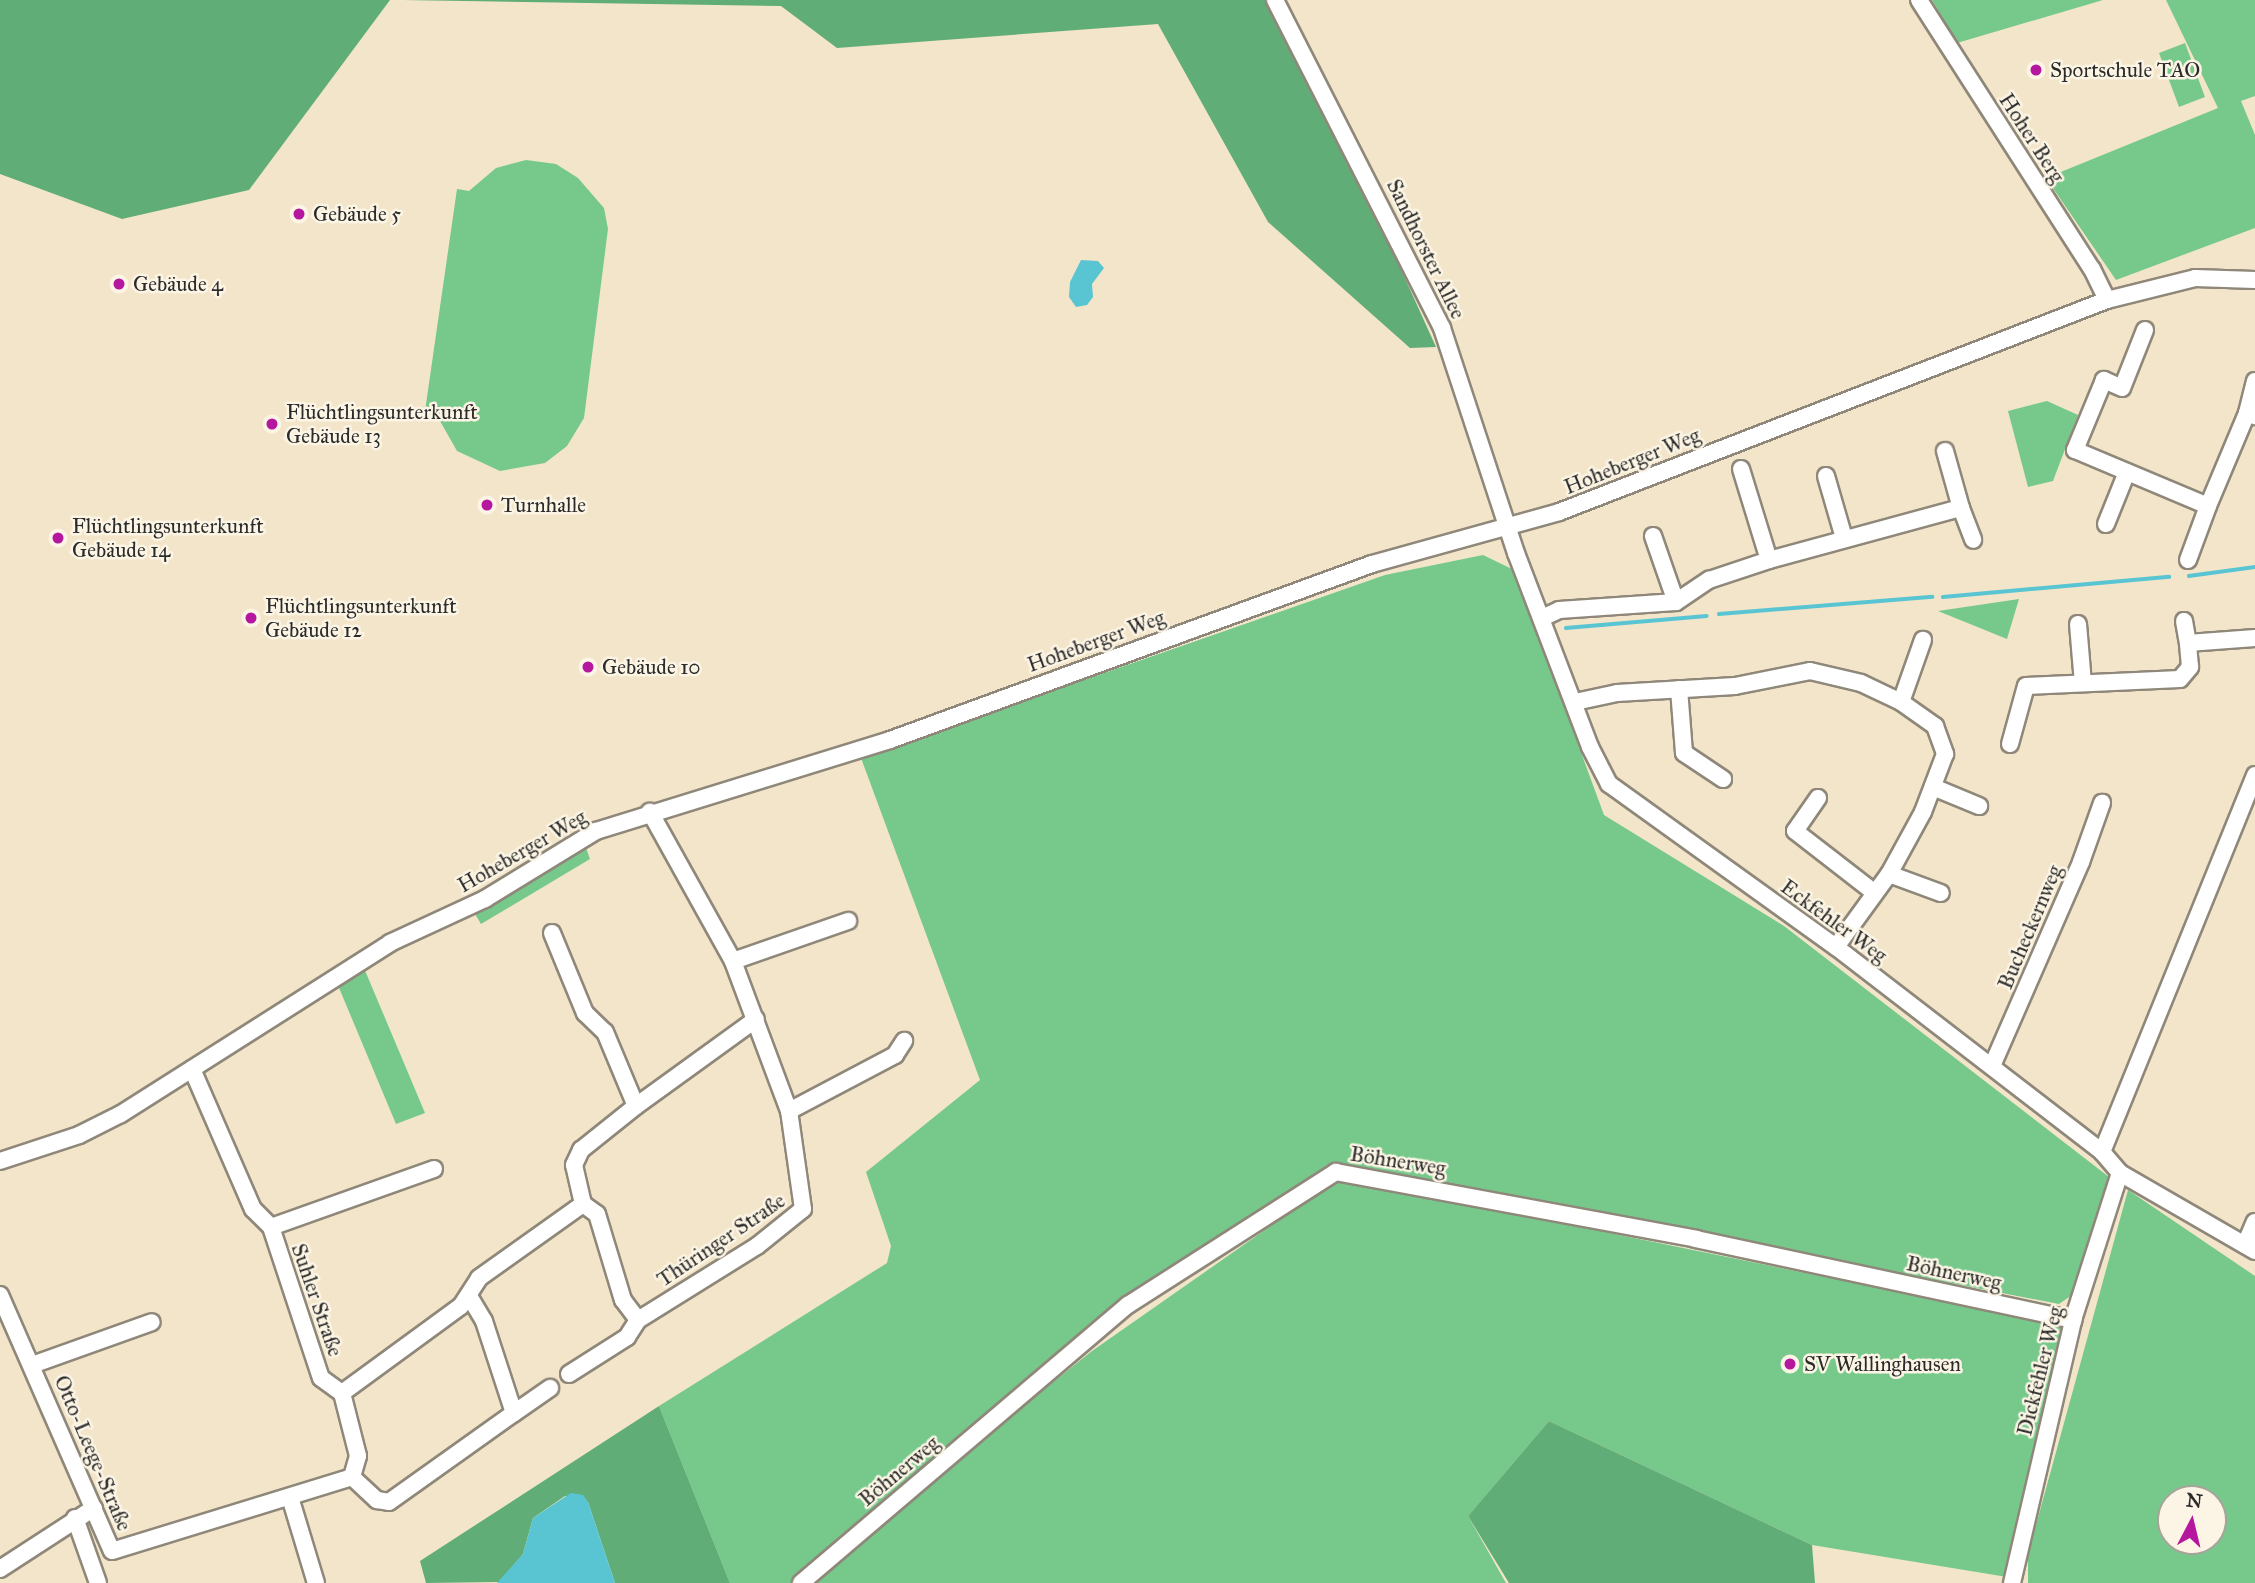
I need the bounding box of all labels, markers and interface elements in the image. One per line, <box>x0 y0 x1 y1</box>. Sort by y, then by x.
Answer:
place label: Sportschule TAO <box>2050 57 2200 83</box>
marker: Sportschule TAO <box>2028 62 2044 78</box>
street label: Hoher Berg <box>1994 89 2070 187</box>
street label: Sandhorster Allee <box>1381 175 1471 323</box>
place label: Gebäude 5 <box>313 201 401 227</box>
marker: Gebäude 5 <box>291 206 307 222</box>
place label: Gebäude 4 <box>133 271 223 297</box>
marker: Gebäude 4 <box>111 276 127 292</box>
place label: Flüchtlingsunterkunft Gebäude 13 <box>286 399 478 449</box>
marker: Flüchtlingsunterkunft Gebäude 13 <box>264 416 280 432</box>
street label: Hoheberger Weg <box>1560 422 1704 500</box>
place label: Turnhalle <box>501 492 586 518</box>
marker: Turnhalle <box>479 497 495 513</box>
place label: Flüchtlingsunterkunft Gebäude 14 <box>72 513 264 563</box>
marker: Flüchtlingsunterkunft Gebäude 14 <box>50 530 66 546</box>
place label: Flüchtlingsunterkunft Gebäude 12 <box>265 593 457 643</box>
street label: Hoheberger Weg <box>1024 604 1168 678</box>
marker: Flüchtlingsunterkunft Gebäude 12 <box>243 610 259 626</box>
place label: Gebäude 10 <box>602 654 701 680</box>
marker: Gebäude 10 <box>580 659 596 675</box>
street label: Hoheberger Weg <box>453 804 591 898</box>
street label: Bucheckernweg <box>1992 861 2068 993</box>
street label: Eckfehler Weg <box>1776 874 1892 968</box>
street label: Böhnerweg <box>1348 1141 1448 1181</box>
street label: Thüringer Straße <box>652 1188 790 1292</box>
street label: Suhler Straße <box>286 1240 348 1360</box>
street label: Böhnerweg <box>1904 1251 2004 1295</box>
street label: Dickfehler Weg <box>2012 1304 2068 1438</box>
place label: SV Wallinghausen <box>1804 1351 1961 1377</box>
marker: SV Wallinghausen <box>1782 1356 1798 1372</box>
street label: Otto-Leege-Straße <box>49 1372 137 1534</box>
street label: Böhnerweg <box>854 1430 944 1512</box>
north arrow <box>2157 1485 2227 1555</box>
text: N <box>2185 1488 2204 1513</box>

